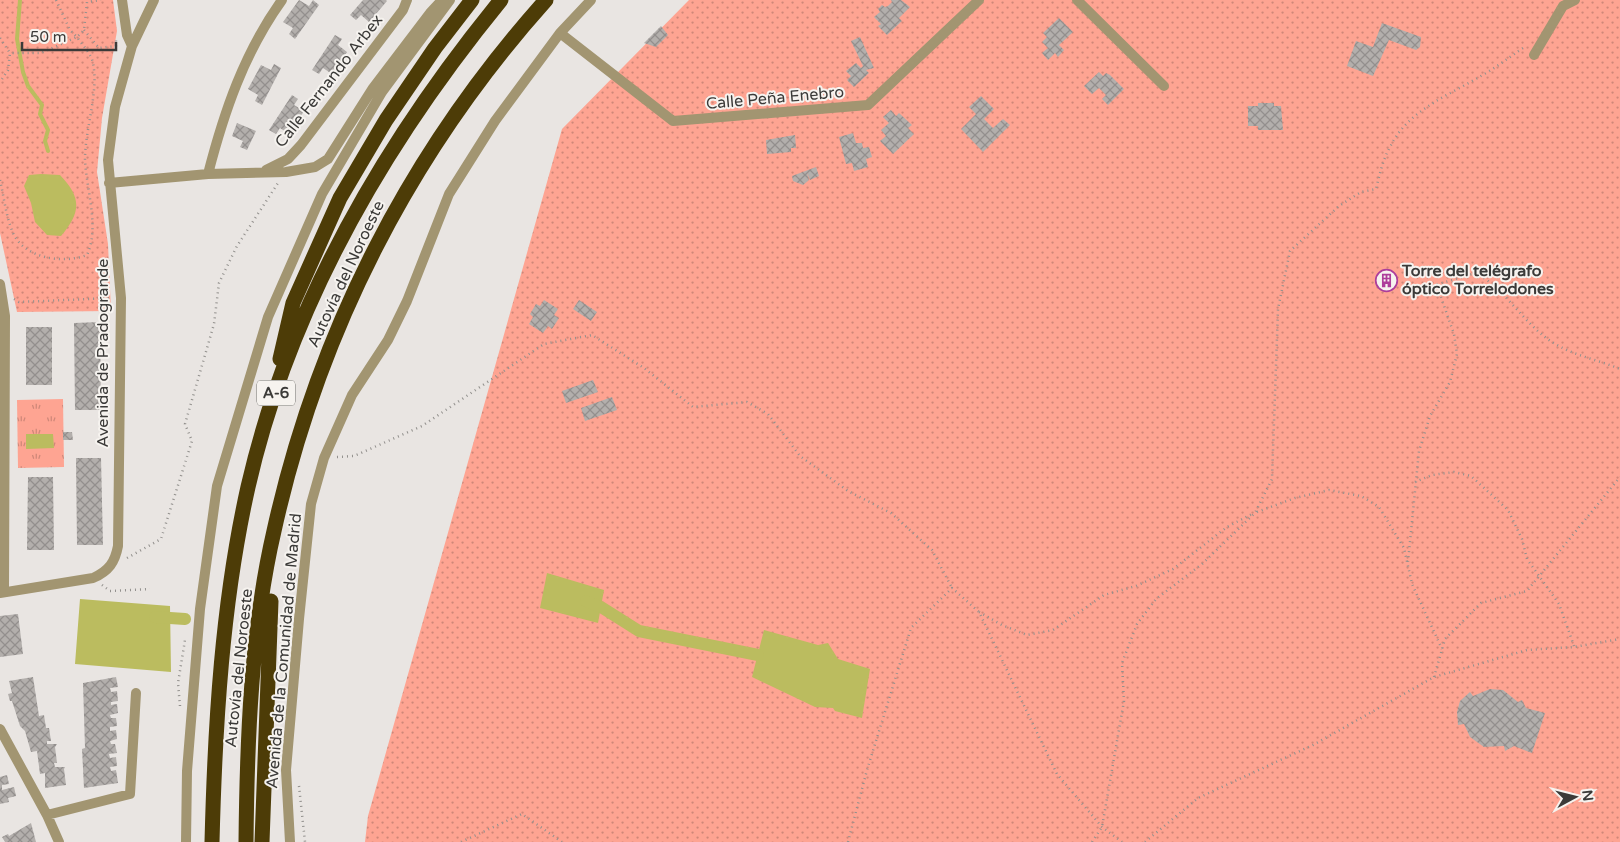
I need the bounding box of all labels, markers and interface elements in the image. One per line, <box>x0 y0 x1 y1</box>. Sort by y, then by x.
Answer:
street label: Calle Fernando Arbex <box>271 10 387 152</box>
scale bar <box>22 20 116 52</box>
text: 50 m <box>30 28 67 46</box>
street label: Calle Peña Enebro <box>705 82 845 114</box>
street label: Autovía del Noroeste <box>303 197 389 351</box>
street label: Avenida de Pradogrande <box>93 259 113 447</box>
place label: Torre del telégrafo óptico Torrelodones <box>1401 261 1554 299</box>
building icon: Torre del telégrafo óptico Torrelodones <box>1374 268 1398 292</box>
road number: A-6 <box>257 380 295 406</box>
street label: Avenida de la Comunidad de Madrid <box>262 512 306 790</box>
street label: Autovía del Noroeste <box>221 588 257 748</box>
north arrow <box>1550 772 1600 822</box>
text: N <box>1578 789 1597 802</box>

